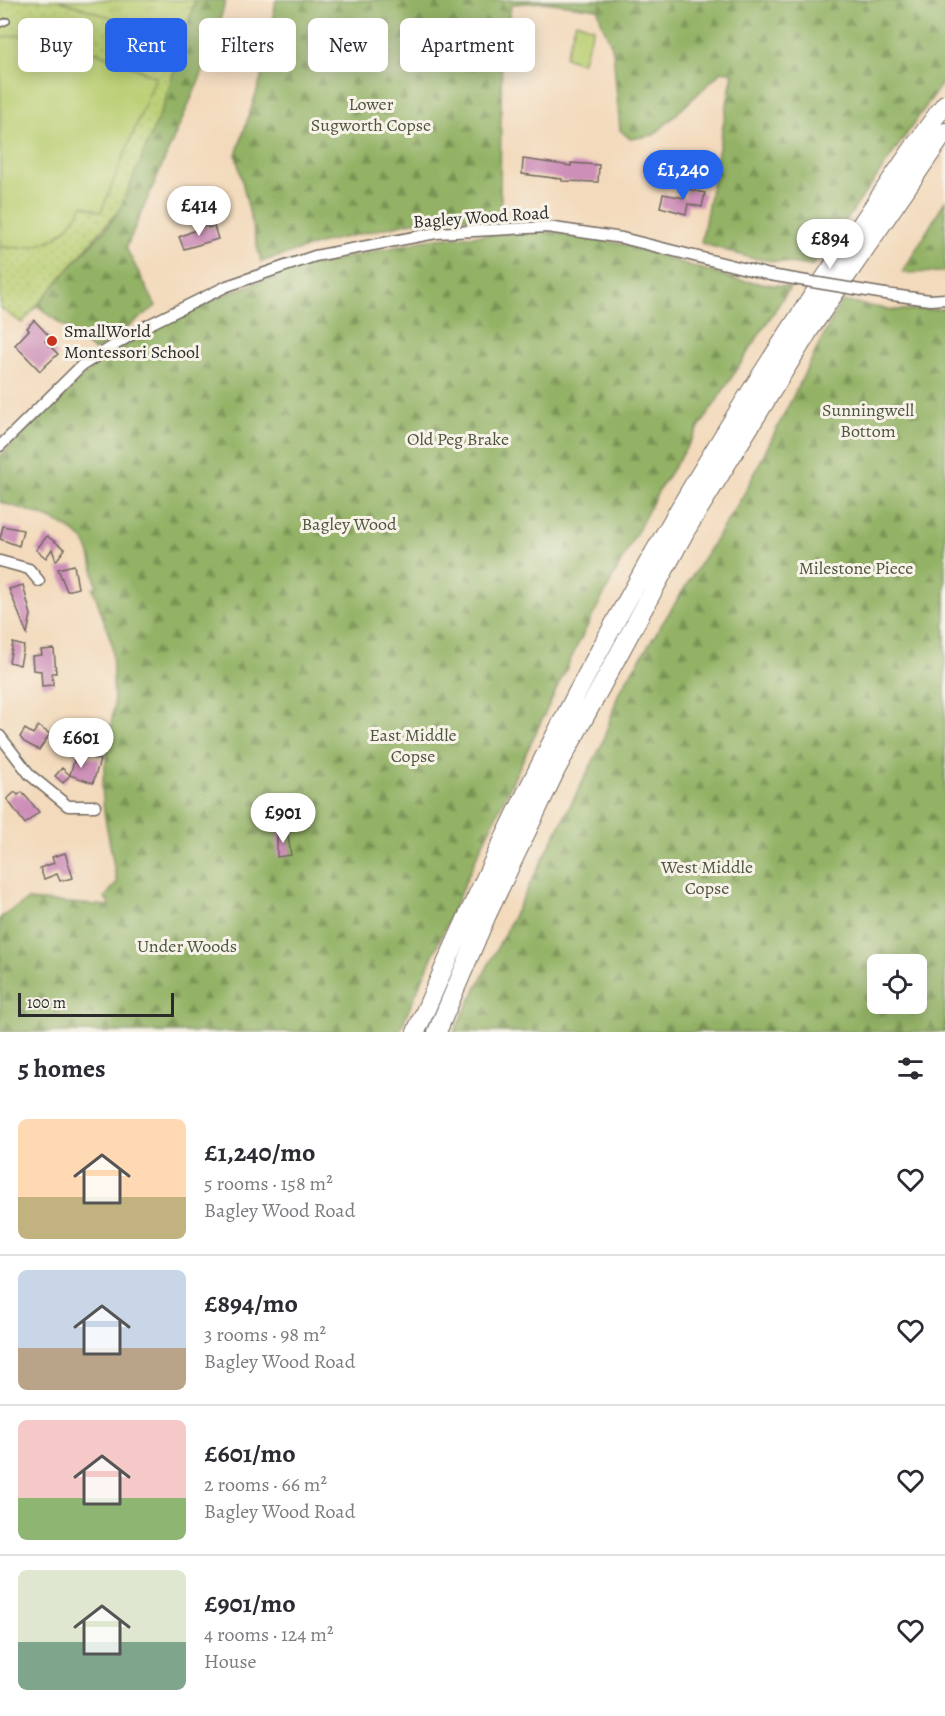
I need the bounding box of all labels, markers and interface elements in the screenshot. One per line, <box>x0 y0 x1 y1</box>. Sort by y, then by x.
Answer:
chip: Buy <box>18 18 93 72</box>
chip: Rent <box>105 18 187 72</box>
chip: Filters <box>199 18 296 72</box>
chip: New <box>308 18 388 72</box>
chip: Apartment <box>400 18 535 72</box>
park label: Lower Sugworth Copse <box>311 92 431 137</box>
pin: £1,240 <box>634 150 732 201</box>
text: £1,240 <box>657 156 709 183</box>
pin: £414 <box>163 186 235 237</box>
text: £414 <box>181 192 217 219</box>
street label: Bagley Wood Road <box>412 200 550 234</box>
pin: £894 <box>794 219 866 270</box>
text: £894 <box>811 225 849 252</box>
place label: SmallWorld Montessori School <box>64 319 200 364</box>
marker: SmallWorld Montessori School <box>45 334 59 348</box>
park label: Sunningwell Bottom <box>822 398 915 443</box>
park label: Old Peg Brake <box>407 427 509 451</box>
park label: Bagley Wood <box>301 512 397 536</box>
park label: Milestone Piece <box>799 556 913 580</box>
pin: £601 <box>45 718 117 769</box>
park label: East Middle Copse <box>369 723 457 768</box>
text: £601 <box>63 724 99 751</box>
pin: £901 <box>247 793 319 844</box>
text: £901 <box>265 799 301 826</box>
park label: West Middle Copse <box>660 855 753 900</box>
park label: Under Woods <box>137 934 237 958</box>
map controls <box>867 954 927 1014</box>
button: locate <box>867 954 927 1014</box>
scale bar <box>18 990 174 1018</box>
text: 100 m <box>27 992 66 1014</box>
text: 5 homes <box>18 1051 106 1086</box>
icon: filters <box>894 1052 927 1085</box>
text: £1,240/mo <box>204 1135 315 1170</box>
icon: home <box>66 1143 138 1215</box>
icon: heart <box>894 1163 927 1196</box>
text: 5 rooms · 158 m² <box>204 1170 333 1197</box>
text: Bagley Wood Road <box>204 1197 355 1224</box>
text: £894/mo <box>204 1286 298 1321</box>
icon: home <box>66 1294 138 1366</box>
icon: heart <box>894 1314 927 1347</box>
text: 3 rooms · 98 m² <box>204 1321 326 1348</box>
text: Bagley Wood Road <box>204 1348 355 1375</box>
text: £601/mo <box>204 1436 296 1471</box>
icon: home <box>66 1444 138 1516</box>
icon: heart <box>894 1464 927 1497</box>
text: 2 rooms · 66 m² <box>204 1471 327 1498</box>
text: Bagley Wood Road <box>204 1498 355 1525</box>
text: £901/mo <box>204 1586 296 1621</box>
icon: home <box>66 1594 138 1666</box>
icon: heart <box>894 1614 927 1647</box>
text: 4 rooms · 124 m² <box>204 1621 334 1648</box>
text: House <box>204 1648 256 1675</box>

